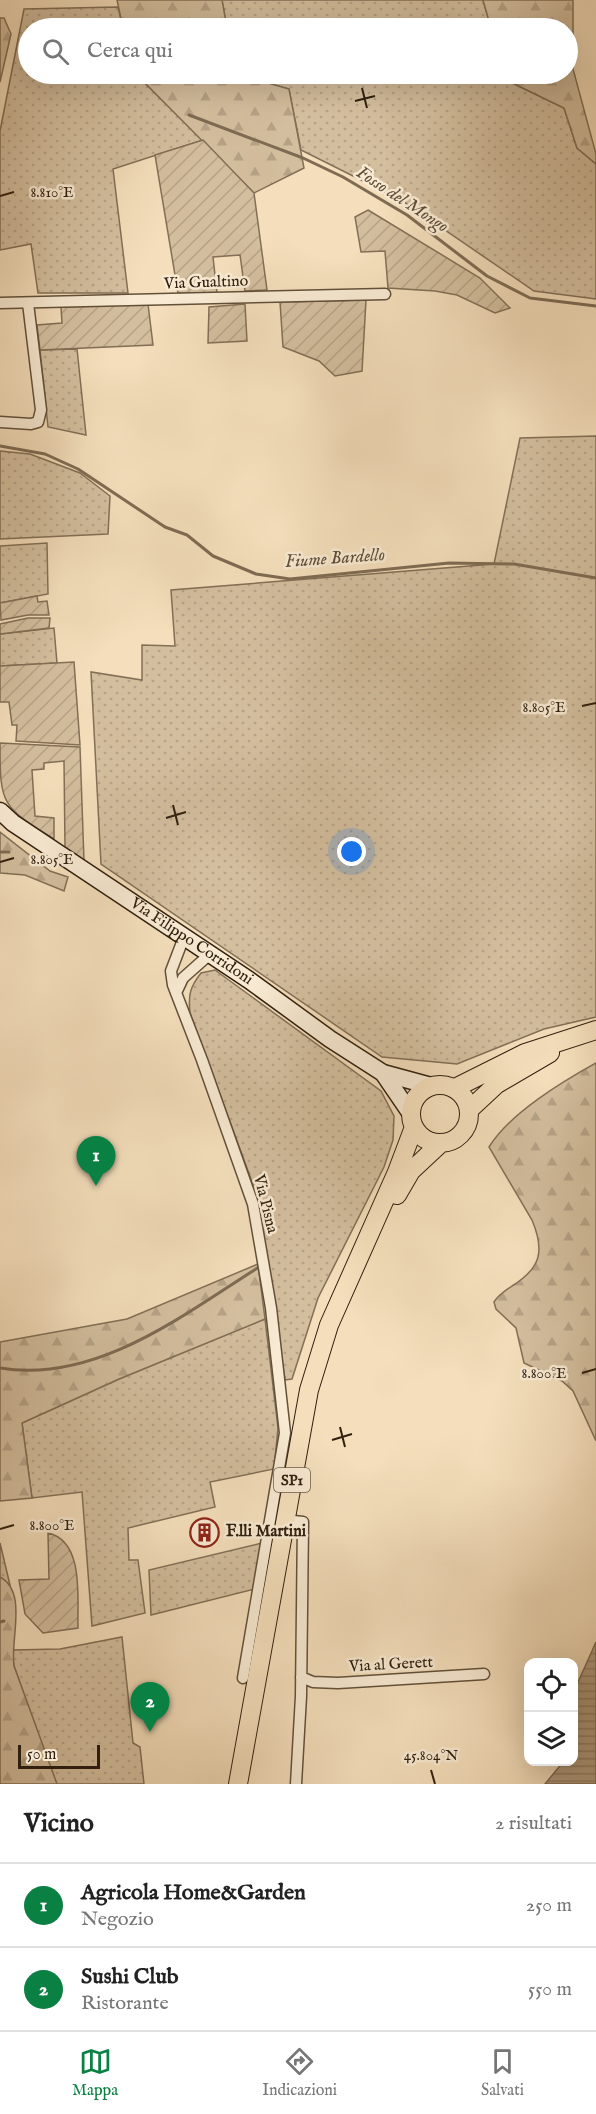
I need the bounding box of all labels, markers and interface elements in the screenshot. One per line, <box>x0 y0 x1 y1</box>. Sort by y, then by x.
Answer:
search box <box>18 18 578 84</box>
icon: search <box>39 35 72 68</box>
text: Cerca qui <box>87 37 173 65</box>
water label: Fosso del Mongo <box>351 162 453 238</box>
text: 8.810°E <box>30 183 74 202</box>
street label: Via Gualtino <box>162 272 249 295</box>
water label: Fiume Bardello <box>284 544 386 574</box>
text: 8.805°E <box>523 698 565 717</box>
your location <box>337 837 366 866</box>
text: 8.805°E <box>31 850 73 869</box>
street label: Via Filippo Corridoni <box>125 893 257 990</box>
pin: 1 <box>76 1136 116 1186</box>
street label: Via Pisna <box>248 1172 282 1235</box>
text: 8.800°E <box>522 1364 566 1383</box>
road number: SP1 <box>274 1468 310 1492</box>
text: 8.800°E <box>30 1516 74 1535</box>
building icon: F.lli Martini <box>189 1516 221 1548</box>
place label: F.lli Martini <box>226 1522 307 1542</box>
street label: Via al Gerett <box>347 1653 434 1677</box>
map controls <box>524 1658 578 1766</box>
button: locate <box>524 1658 578 1712</box>
pin: 2 <box>130 1682 170 1732</box>
button: layers <box>524 1712 578 1766</box>
scale bar <box>18 1742 100 1770</box>
text: 50 m <box>27 1745 56 1765</box>
text: 45.804°N <box>404 1746 458 1765</box>
text: Vicino <box>24 1807 94 1840</box>
text: 2 risultati <box>495 1811 572 1836</box>
text: Agricola Home&Garden <box>81 1879 306 1907</box>
text: 1 <box>40 1893 47 1918</box>
text: 250 m <box>526 1893 572 1918</box>
text: Negozio <box>81 1907 154 1932</box>
text: Sushi Club <box>81 1963 179 1991</box>
text: 2 <box>39 1977 48 2002</box>
text: 550 m <box>528 1977 572 2002</box>
text: Ristorante <box>81 1991 169 2016</box>
tab: Mappa <box>72 2045 118 2101</box>
tab: Indicazioni <box>262 2045 337 2101</box>
tab: Salvati <box>481 2045 524 2101</box>

